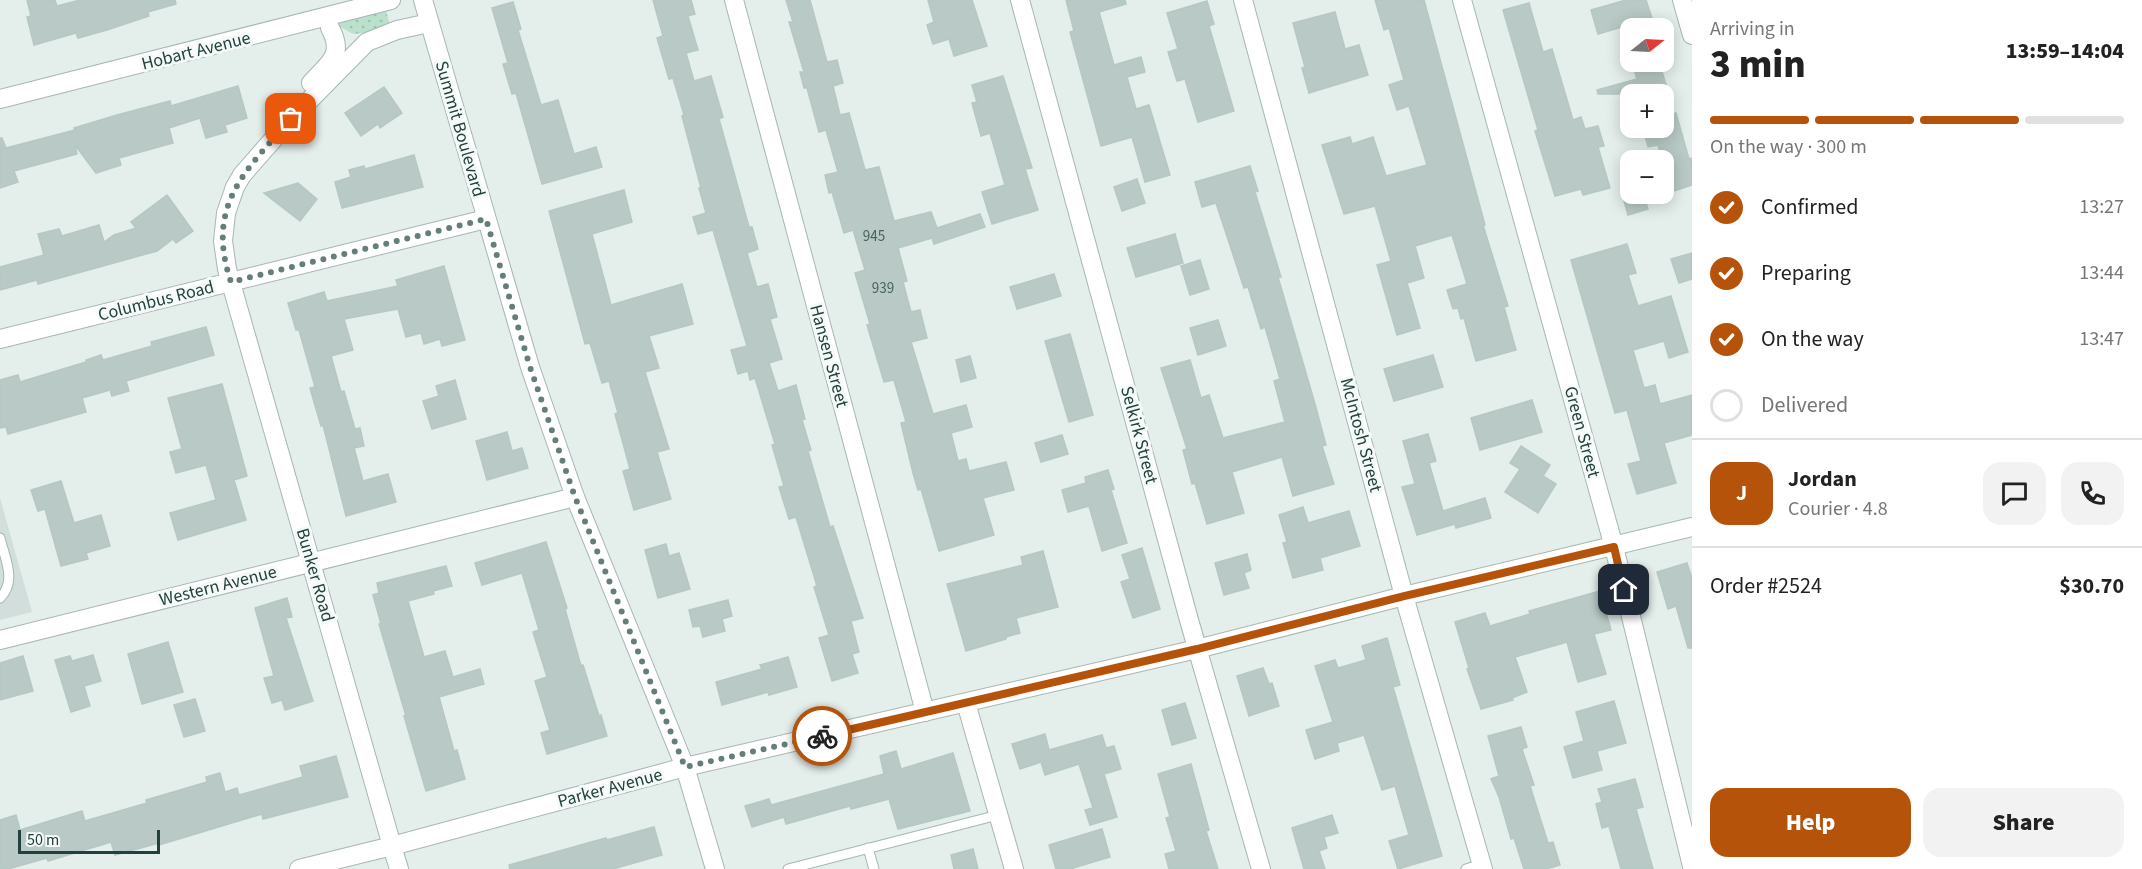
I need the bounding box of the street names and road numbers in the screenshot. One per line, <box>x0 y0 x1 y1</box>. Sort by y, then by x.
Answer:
street label: Hobart Avenue <box>139 25 253 77</box>
street label: Summit Boulevard <box>429 58 491 200</box>
street label: Columbus Road <box>95 274 217 328</box>
street label: Hansen Street <box>803 302 855 410</box>
street label: McIntosh Street <box>1334 375 1388 495</box>
street label: Selkirk Street <box>1114 383 1164 487</box>
street label: Green Street <box>1558 384 1606 480</box>
street label: Bunker Road <box>290 525 340 625</box>
street label: Western Avenue <box>157 559 279 613</box>
street label: Parker Avenue <box>555 762 665 814</box>

